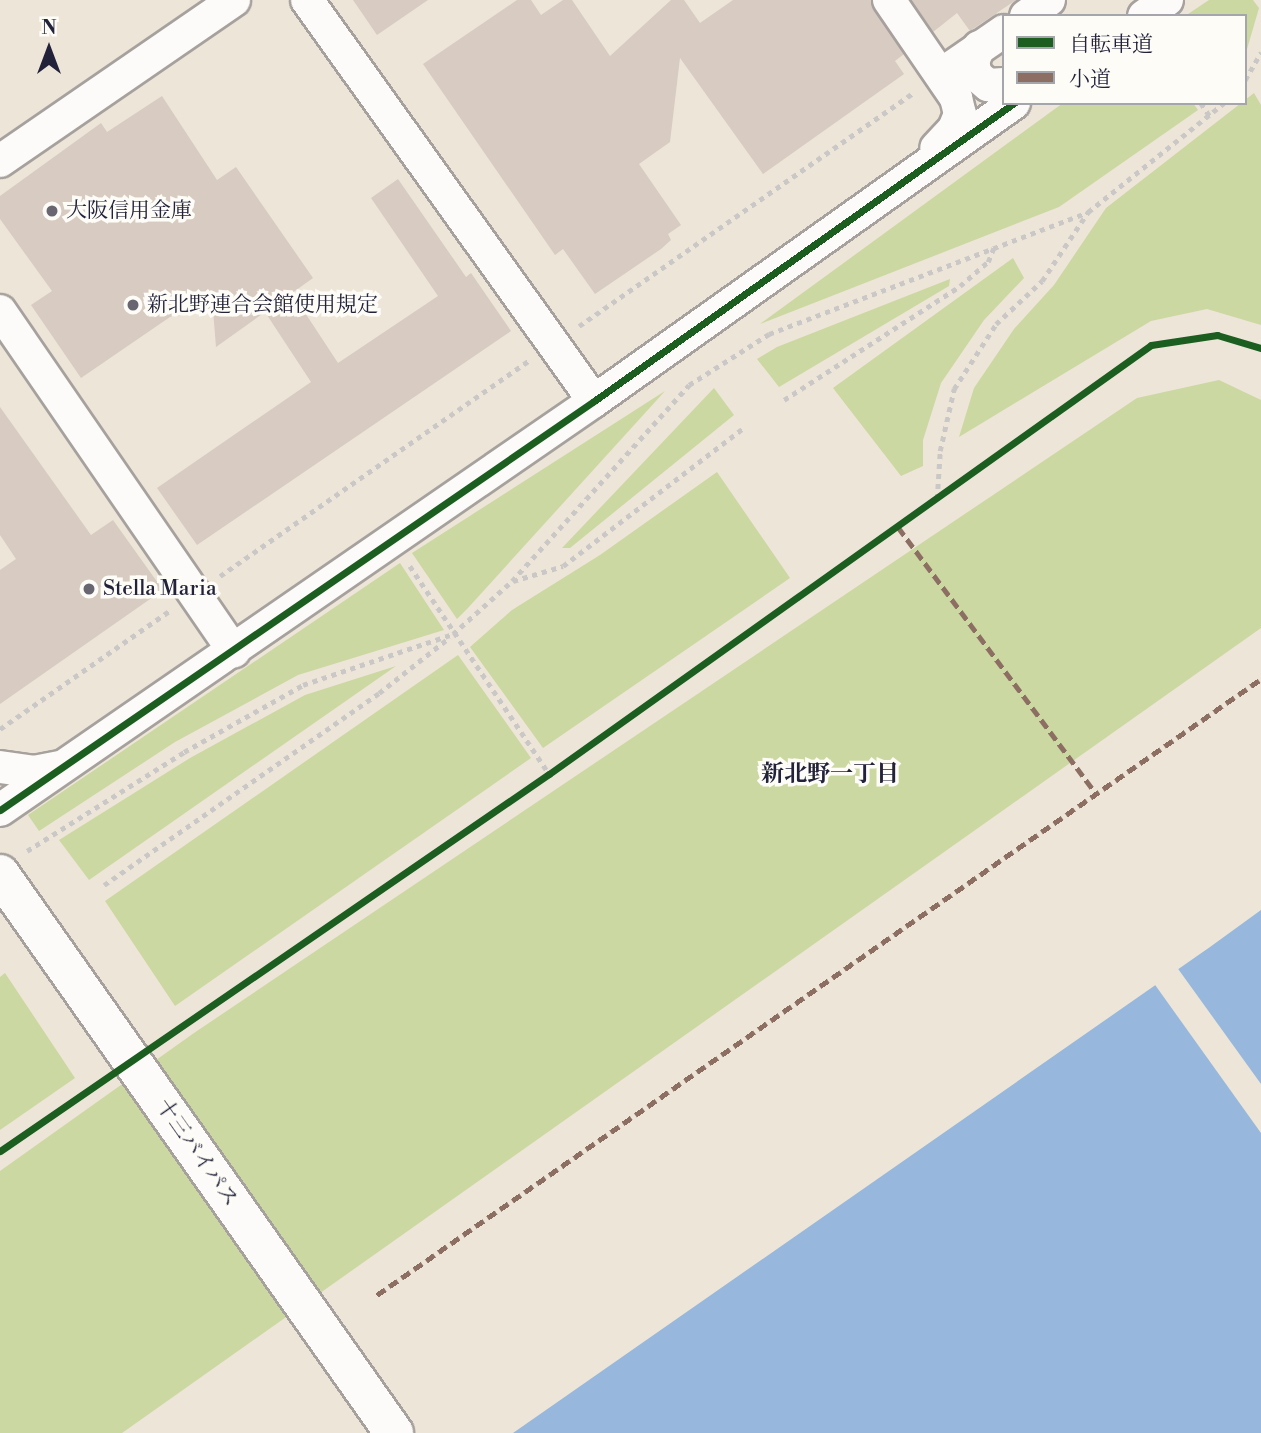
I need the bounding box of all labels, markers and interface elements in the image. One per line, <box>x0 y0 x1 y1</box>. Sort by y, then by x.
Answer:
north arrow <box>14 14 84 84</box>
legend <box>1002 14 1247 105</box>
text: N <box>41 16 57 40</box>
text: 自転車道 <box>1069 32 1153 58</box>
text: 小道 <box>1069 67 1111 93</box>
place label: 大阪信用金庫 <box>66 198 192 224</box>
marker: 大阪信用金庫 <box>44 203 60 219</box>
place label: 新北野連合会館使用規定 <box>147 292 378 318</box>
marker: 新北野連合会館使用規定 <box>125 297 141 313</box>
place label: Stella Maria <box>103 576 217 602</box>
marker: Stella Maria <box>81 581 97 597</box>
district label: 新北野一丁目 <box>761 760 899 788</box>
street label: 十三バイパス <box>151 1094 243 1212</box>

